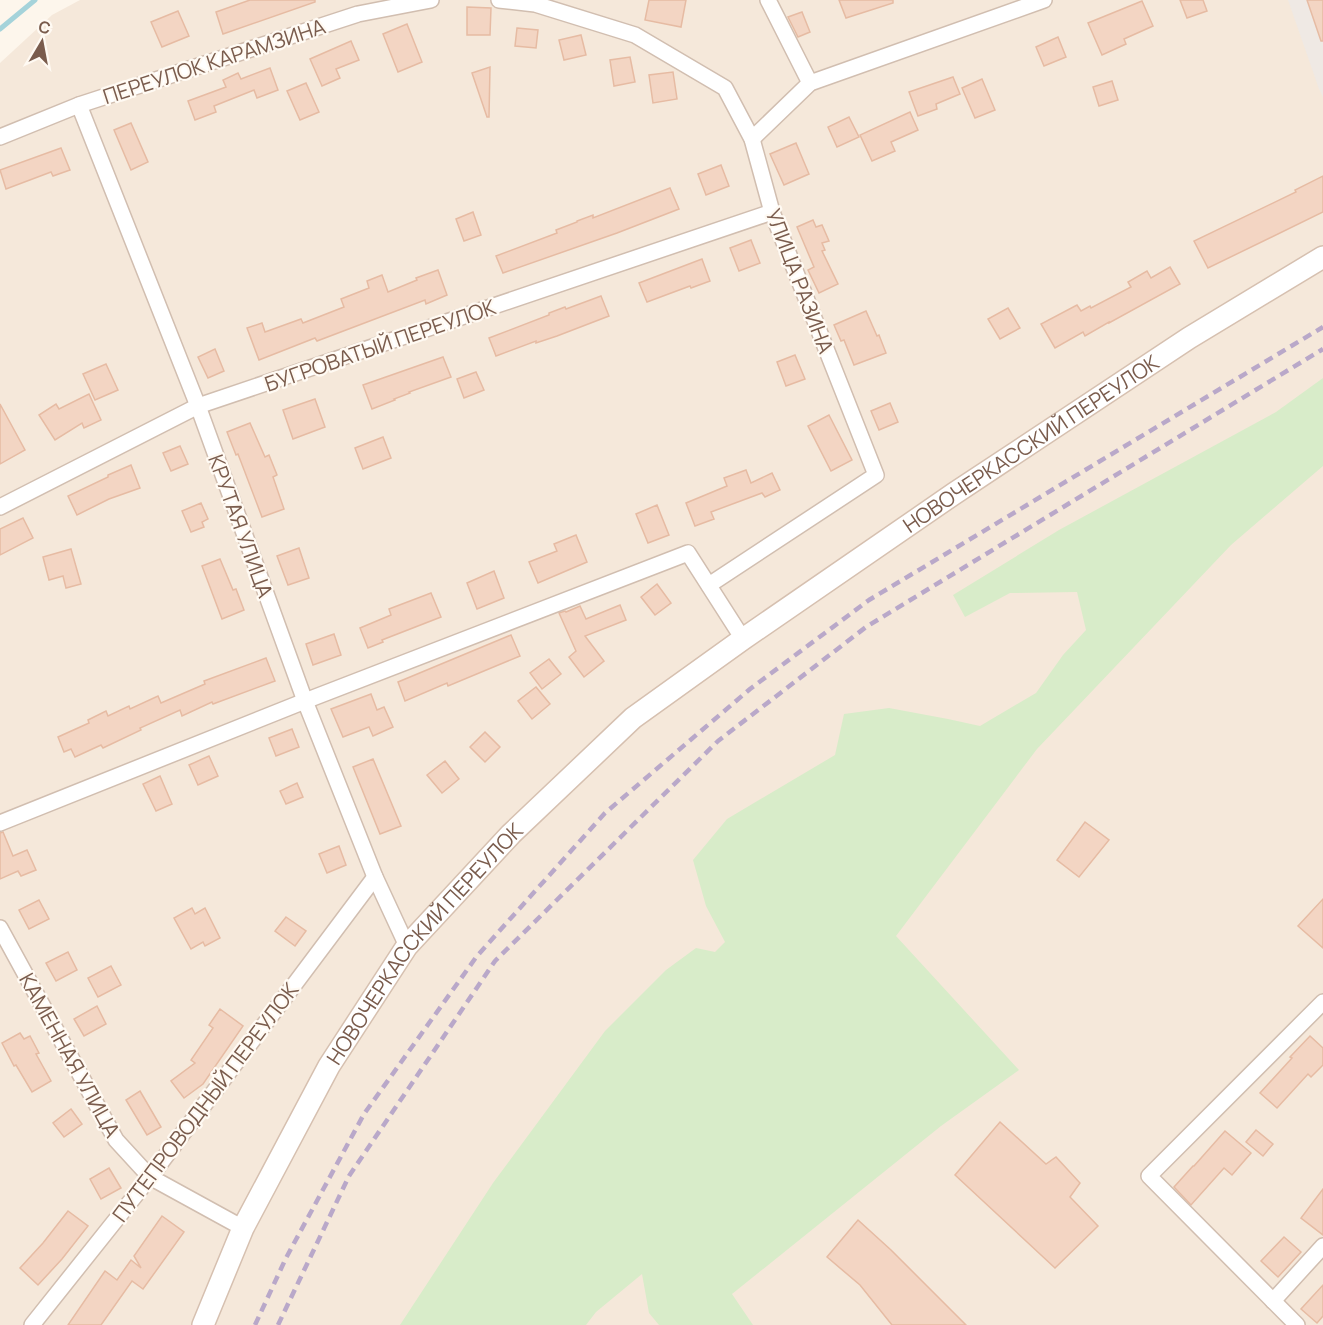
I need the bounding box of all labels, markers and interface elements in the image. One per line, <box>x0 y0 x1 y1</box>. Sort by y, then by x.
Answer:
north arrow <box>12 12 72 72</box>
street label: ПЕРЕУЛОК КАРАМЗИНА <box>99 12 329 110</box>
text: С <box>37 15 53 39</box>
street label: УЛИЦА РАЗИНА <box>760 205 840 357</box>
street label: БУГРОВАТЫЙ ПЕРЕУЛОК <box>261 292 500 398</box>
street label: НОВОЧЕРКАССКИЙ ПЕРЕУЛОК <box>897 348 1164 539</box>
street label: КРУТАЯ УЛИЦА <box>202 450 280 602</box>
street label: НОВОЧЕРКАССКИЙ ПЕРЕУЛОК <box>320 816 529 1070</box>
street label: КАМЕННАЯ УЛИЦА <box>13 968 127 1142</box>
street label: ПУТЕПРОВОДНЫЙ ПЕРЕУЛОК <box>106 976 305 1227</box>

